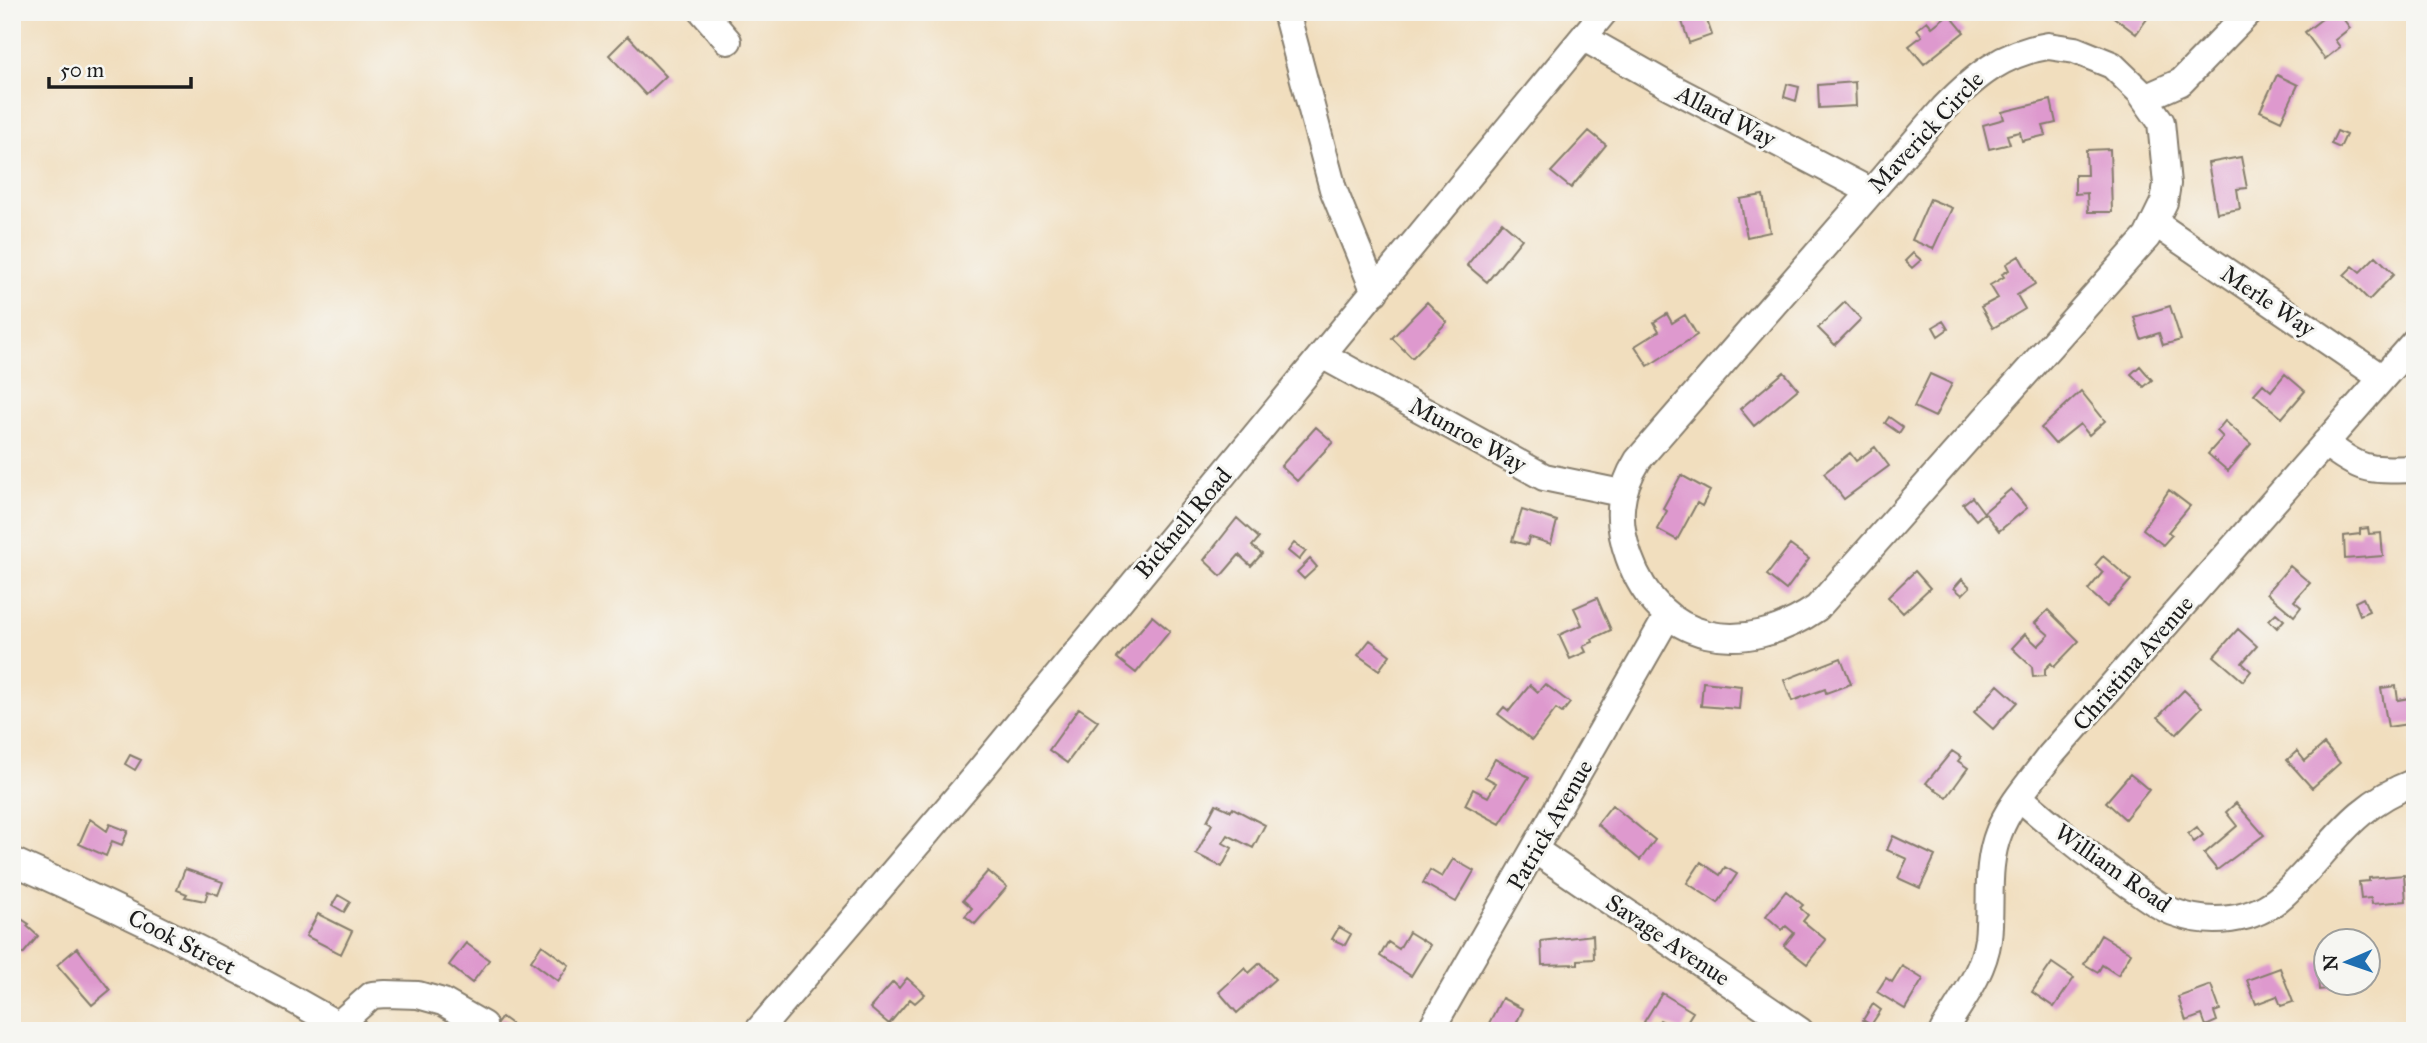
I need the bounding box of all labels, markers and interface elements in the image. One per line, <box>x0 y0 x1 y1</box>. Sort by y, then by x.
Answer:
scale bar <box>49 46 191 90</box>
text: 50 m <box>60 57 105 83</box>
street label: Maverick Circle <box>1862 65 1990 199</box>
street label: Allard Way <box>1670 78 1782 154</box>
street label: Merle Way <box>2215 258 2322 344</box>
street label: Munroe Way <box>1404 391 1532 480</box>
street label: Bicknell Road <box>1128 461 1238 585</box>
street label: Christina Avenue <box>2066 589 2200 737</box>
street label: Patrick Avenue <box>1501 754 1599 896</box>
street label: William Road <box>2049 817 2177 919</box>
street label: Savage Avenue <box>1600 887 1736 993</box>
street label: Cook Street <box>123 902 241 982</box>
north arrow <box>2312 928 2382 998</box>
text: N <box>2319 954 2342 971</box>

